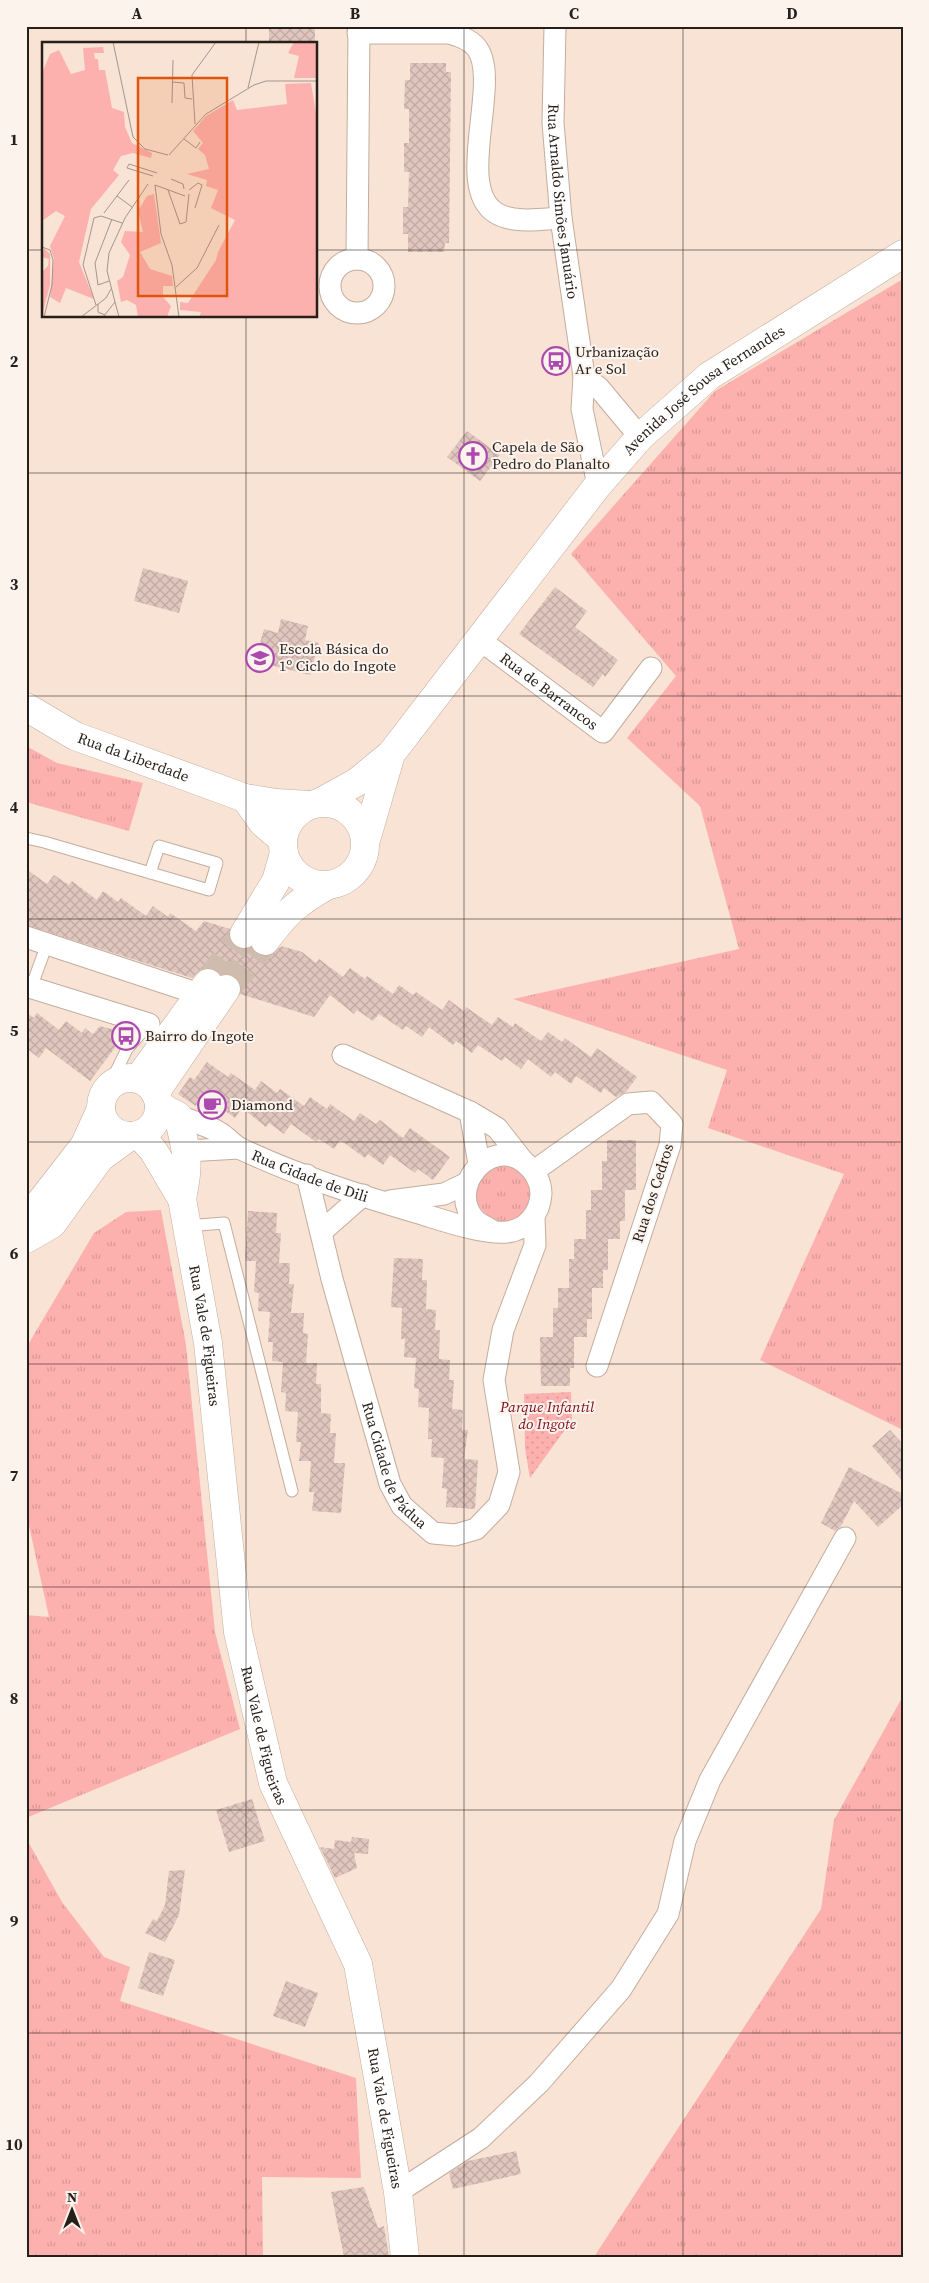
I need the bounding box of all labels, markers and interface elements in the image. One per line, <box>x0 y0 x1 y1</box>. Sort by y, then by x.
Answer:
text: A <box>132 2 143 24</box>
text: B <box>350 2 361 24</box>
text: C <box>569 2 579 24</box>
text: D <box>786 2 798 24</box>
inset map <box>42 42 318 318</box>
street label: Rua Arnaldo Simões Januário <box>543 104 584 300</box>
text: 1 <box>10 128 18 150</box>
street label: Avenida José Sousa Fernandes <box>618 320 789 460</box>
place label: Urbanização Ar e Sol <box>575 341 659 379</box>
bus stop icon: Urbanização Ar e Sol <box>541 346 571 376</box>
text: 2 <box>10 350 19 372</box>
place label: Capela de São Pedro do Planalto <box>492 436 610 474</box>
church icon: Capela de São Pedro do Planalto <box>458 441 488 471</box>
text: 3 <box>10 573 19 595</box>
place label: Escola Básica do 1º Ciclo do Ingote <box>279 638 396 676</box>
school or university icon: Escola Básica do 1º Ciclo do Ingote <box>245 643 275 673</box>
street label: Rua de Barrancos <box>496 648 602 735</box>
street label: Rua da Liberdade <box>75 727 192 787</box>
text: 4 <box>10 796 19 818</box>
text: 5 <box>10 1019 19 1041</box>
bus stop icon: Bairro do Ingote <box>111 1021 141 1051</box>
place label: Bairro do Ingote <box>145 1025 254 1046</box>
cafe icon: Diamond <box>197 1090 227 1120</box>
place label: Diamond <box>231 1094 294 1115</box>
street label: Rua dos Cedros <box>627 1141 678 1245</box>
street label: Rua Cidade de Dili <box>248 1144 371 1207</box>
text: 6 <box>10 1242 19 1264</box>
street label: Rua Vale de Figueiras <box>184 1263 226 1407</box>
park label: Parque Infantil do Ingote <box>499 1396 595 1434</box>
street label: Rua Cidade de Pádua <box>357 1399 432 1533</box>
text: 7 <box>10 1464 19 1486</box>
street label: Rua Vale de Figueiras <box>236 1664 293 1808</box>
text: 8 <box>10 1687 18 1709</box>
text: 9 <box>10 1910 19 1932</box>
street label: Rua Vale de Figueiras <box>363 2046 408 2190</box>
text: 10 <box>5 2133 23 2155</box>
north arrow <box>48 2186 98 2236</box>
text: N <box>67 2187 77 2207</box>

